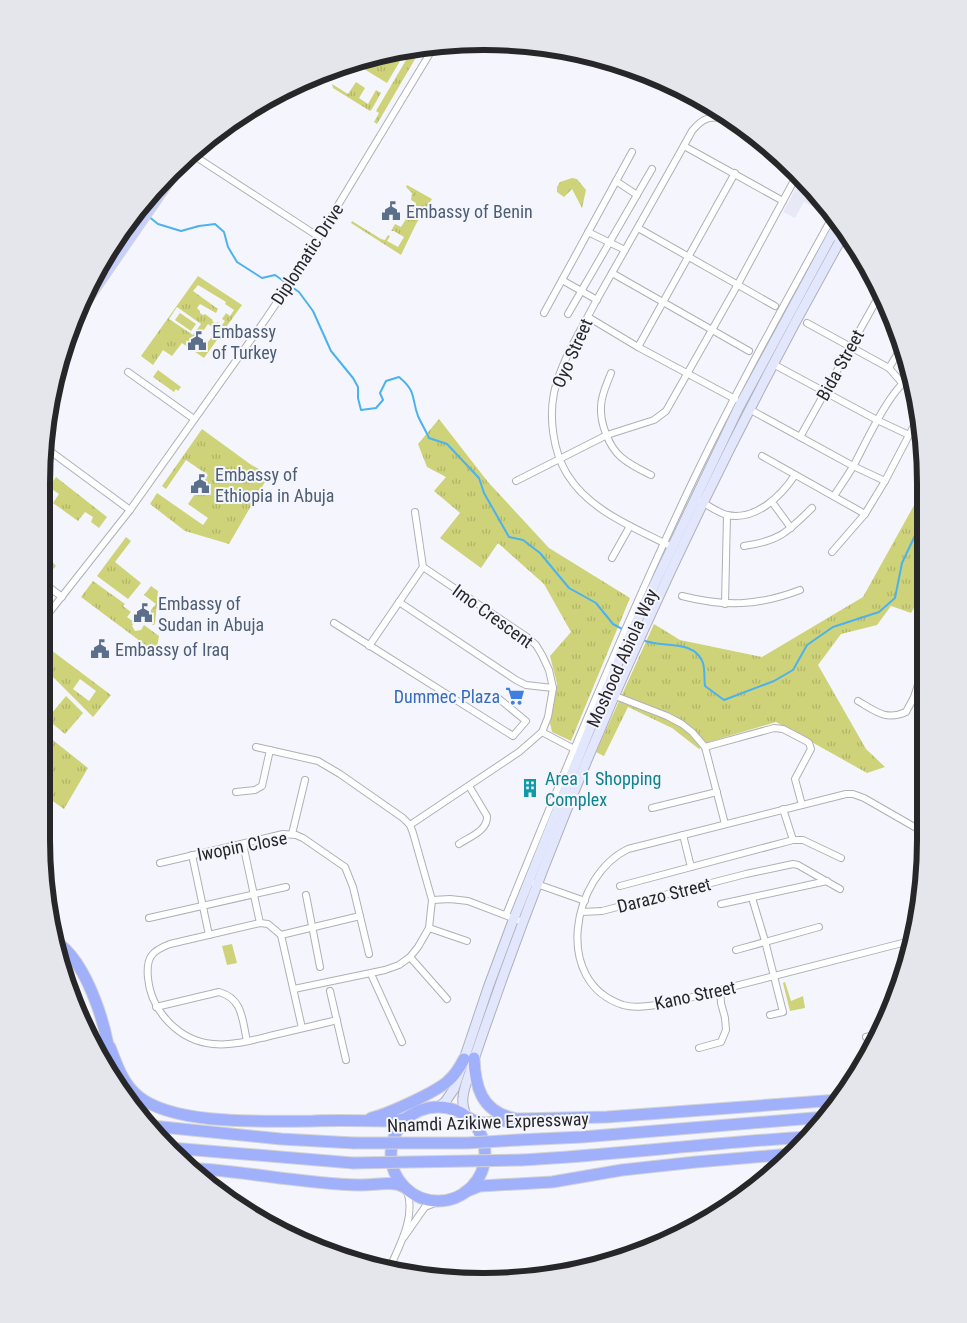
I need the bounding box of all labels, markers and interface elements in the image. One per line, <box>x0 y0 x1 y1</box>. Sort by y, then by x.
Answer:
street label: Diplomatic Drive <box>266 199 348 309</box>
public building icon: Embassy of Benin <box>380 200 402 222</box>
place label: Embassy of Benin <box>406 201 533 222</box>
street label: Oyo Street <box>547 315 597 391</box>
place label: Embassy of Turkey <box>212 321 277 363</box>
street label: Bida Street <box>812 326 868 404</box>
public building icon: Embassy of Turkey <box>186 330 208 352</box>
place label: Embassy of Ethiopia in Abuja <box>215 464 335 506</box>
public building icon: Embassy of Ethiopia in Abuja <box>189 473 211 495</box>
street label: Imo Crescent <box>449 580 537 652</box>
street label: Moshood Abiola Way <box>582 585 662 731</box>
place label: Embassy of Sudan in Abuja <box>158 593 264 635</box>
public building icon: Embassy of Sudan in Abuja <box>132 602 154 624</box>
public building icon: Embassy of Iraq <box>89 638 111 660</box>
place label: Embassy of Iraq <box>115 639 229 660</box>
supermarket icon: Dummec Plaza <box>504 685 526 707</box>
place label: Dummec Plaza <box>394 686 500 707</box>
place label: Area 1 Shopping Complex <box>545 768 661 810</box>
building icon: Area 1 Shopping Complex <box>519 777 541 799</box>
street label: Iwopin Close <box>195 827 289 865</box>
street label: Darazo Street <box>615 873 713 917</box>
street label: Kano Street <box>652 976 738 1014</box>
street label: Nnamdi Azikiwe Expressway <box>387 1108 590 1136</box>

